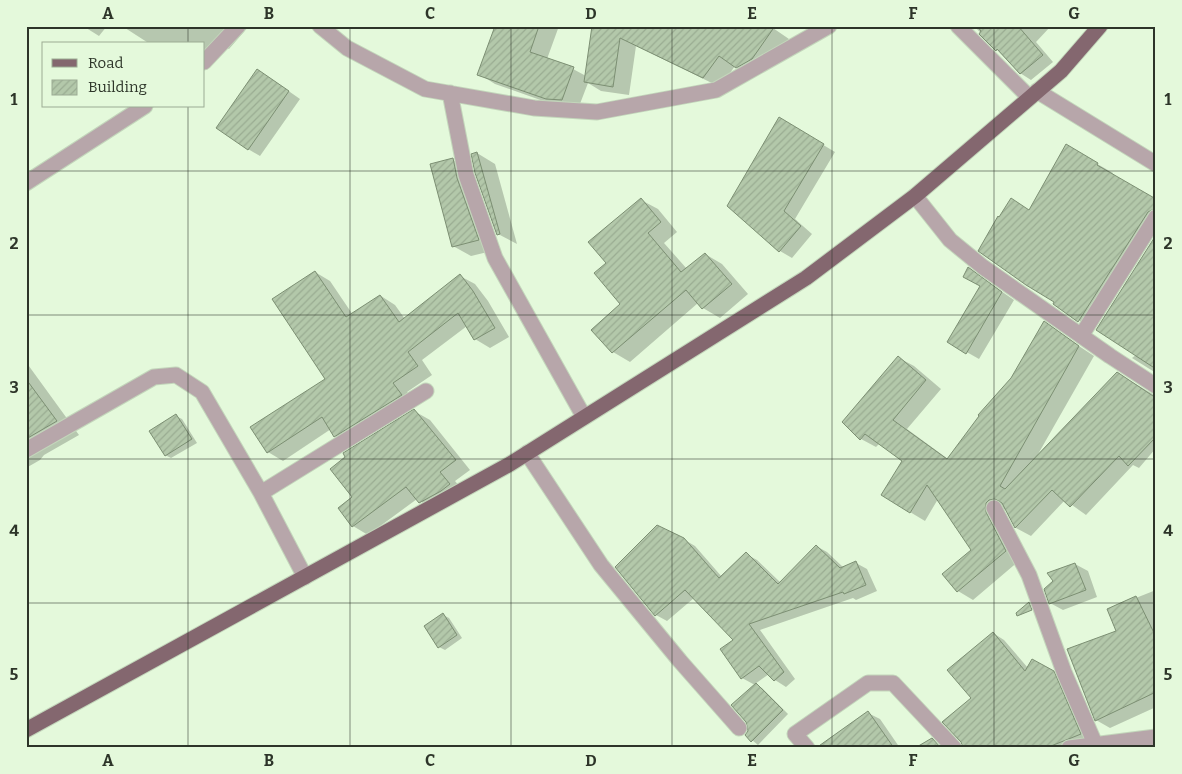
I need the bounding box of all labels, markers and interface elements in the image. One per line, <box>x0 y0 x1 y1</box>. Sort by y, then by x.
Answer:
text: A <box>102 4 114 23</box>
text: B <box>264 4 274 23</box>
text: C <box>425 4 435 23</box>
text: D <box>585 4 597 23</box>
text: E <box>747 4 757 23</box>
text: F <box>909 4 918 23</box>
text: G <box>1068 4 1080 23</box>
legend <box>42 42 205 108</box>
text: Road <box>88 54 123 72</box>
text: Building <box>88 78 147 96</box>
text: 1 <box>11 90 18 109</box>
text: 1 <box>1165 90 1172 109</box>
text: 2 <box>9 234 19 253</box>
text: 2 <box>1163 234 1173 253</box>
text: 3 <box>9 378 19 397</box>
text: 3 <box>1163 378 1173 397</box>
text: 4 <box>9 521 19 540</box>
text: 4 <box>1163 521 1173 540</box>
text: 5 <box>10 665 19 684</box>
text: 5 <box>1164 665 1173 684</box>
text: A <box>102 751 114 770</box>
text: B <box>264 751 274 770</box>
text: C <box>425 751 435 770</box>
text: D <box>585 751 597 770</box>
text: E <box>747 751 757 770</box>
text: F <box>909 751 918 770</box>
text: G <box>1068 751 1080 770</box>

